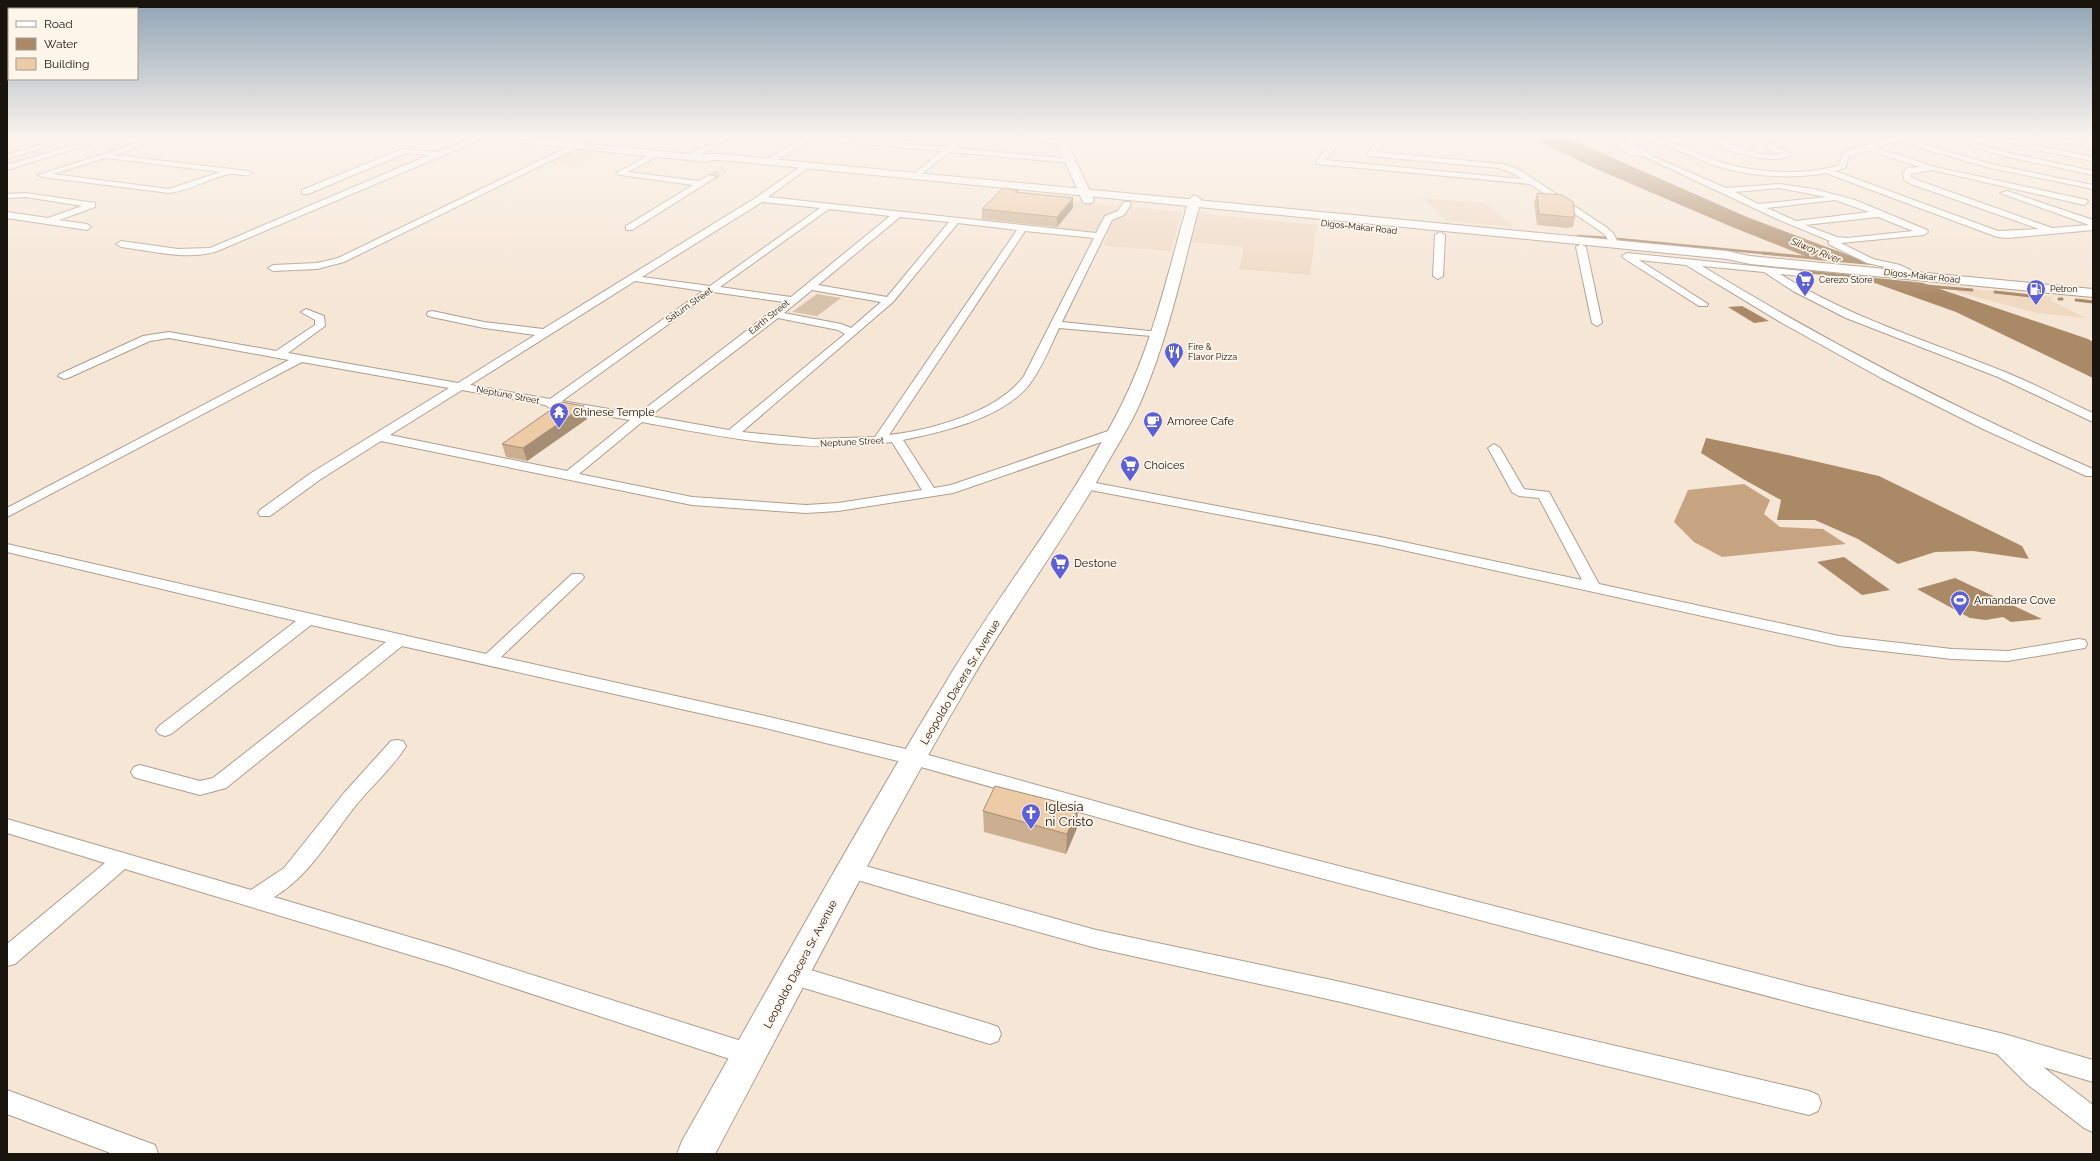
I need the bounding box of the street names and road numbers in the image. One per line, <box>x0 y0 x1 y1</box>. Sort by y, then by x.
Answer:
street label: Digos-Makar Road <box>1320 218 1398 236</box>
street label: Digos-Makar Road <box>1883 267 1961 285</box>
street label: Saturn Street <box>664 285 714 325</box>
street label: Earth Street <box>747 298 791 336</box>
street label: Neptune Street <box>476 384 540 406</box>
street label: Neptune Street <box>820 435 884 449</box>
street label: Leopoldo Dacera Sr. Avenue <box>918 617 1003 747</box>
street label: Leopoldo Dacera Sr. Avenue <box>761 897 840 1031</box>

